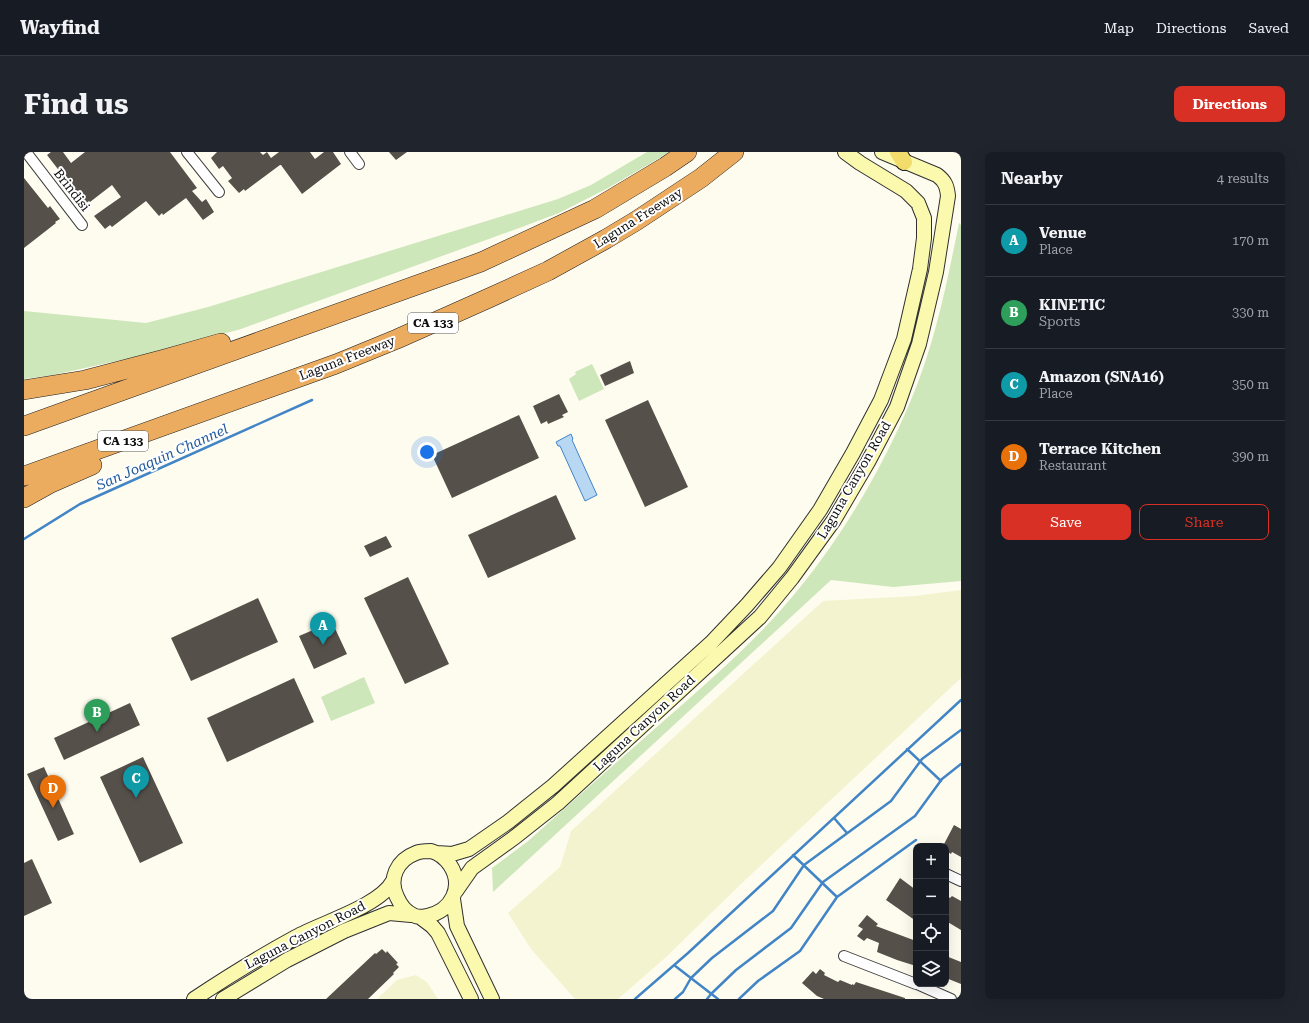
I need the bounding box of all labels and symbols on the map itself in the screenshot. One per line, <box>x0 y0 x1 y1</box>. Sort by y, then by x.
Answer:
street label: Brindisi <box>51 166 93 214</box>
street label: Laguna Freeway <box>591 185 685 251</box>
road number: CA 133 <box>408 313 458 333</box>
street label: Laguna Freeway <box>297 333 397 383</box>
street label: Laguna Canyon Road <box>814 418 894 541</box>
water label: San Joaquin Channel <box>93 421 230 494</box>
road number: CA 133 <box>98 431 148 451</box>
your location <box>417 442 437 462</box>
pin: A <box>310 612 336 645</box>
street label: Laguna Canyon Road <box>590 672 698 774</box>
pin: B <box>84 699 110 732</box>
pin: C <box>123 765 149 798</box>
pin: D <box>40 775 66 808</box>
street label: Laguna Canyon Road <box>242 898 368 972</box>

